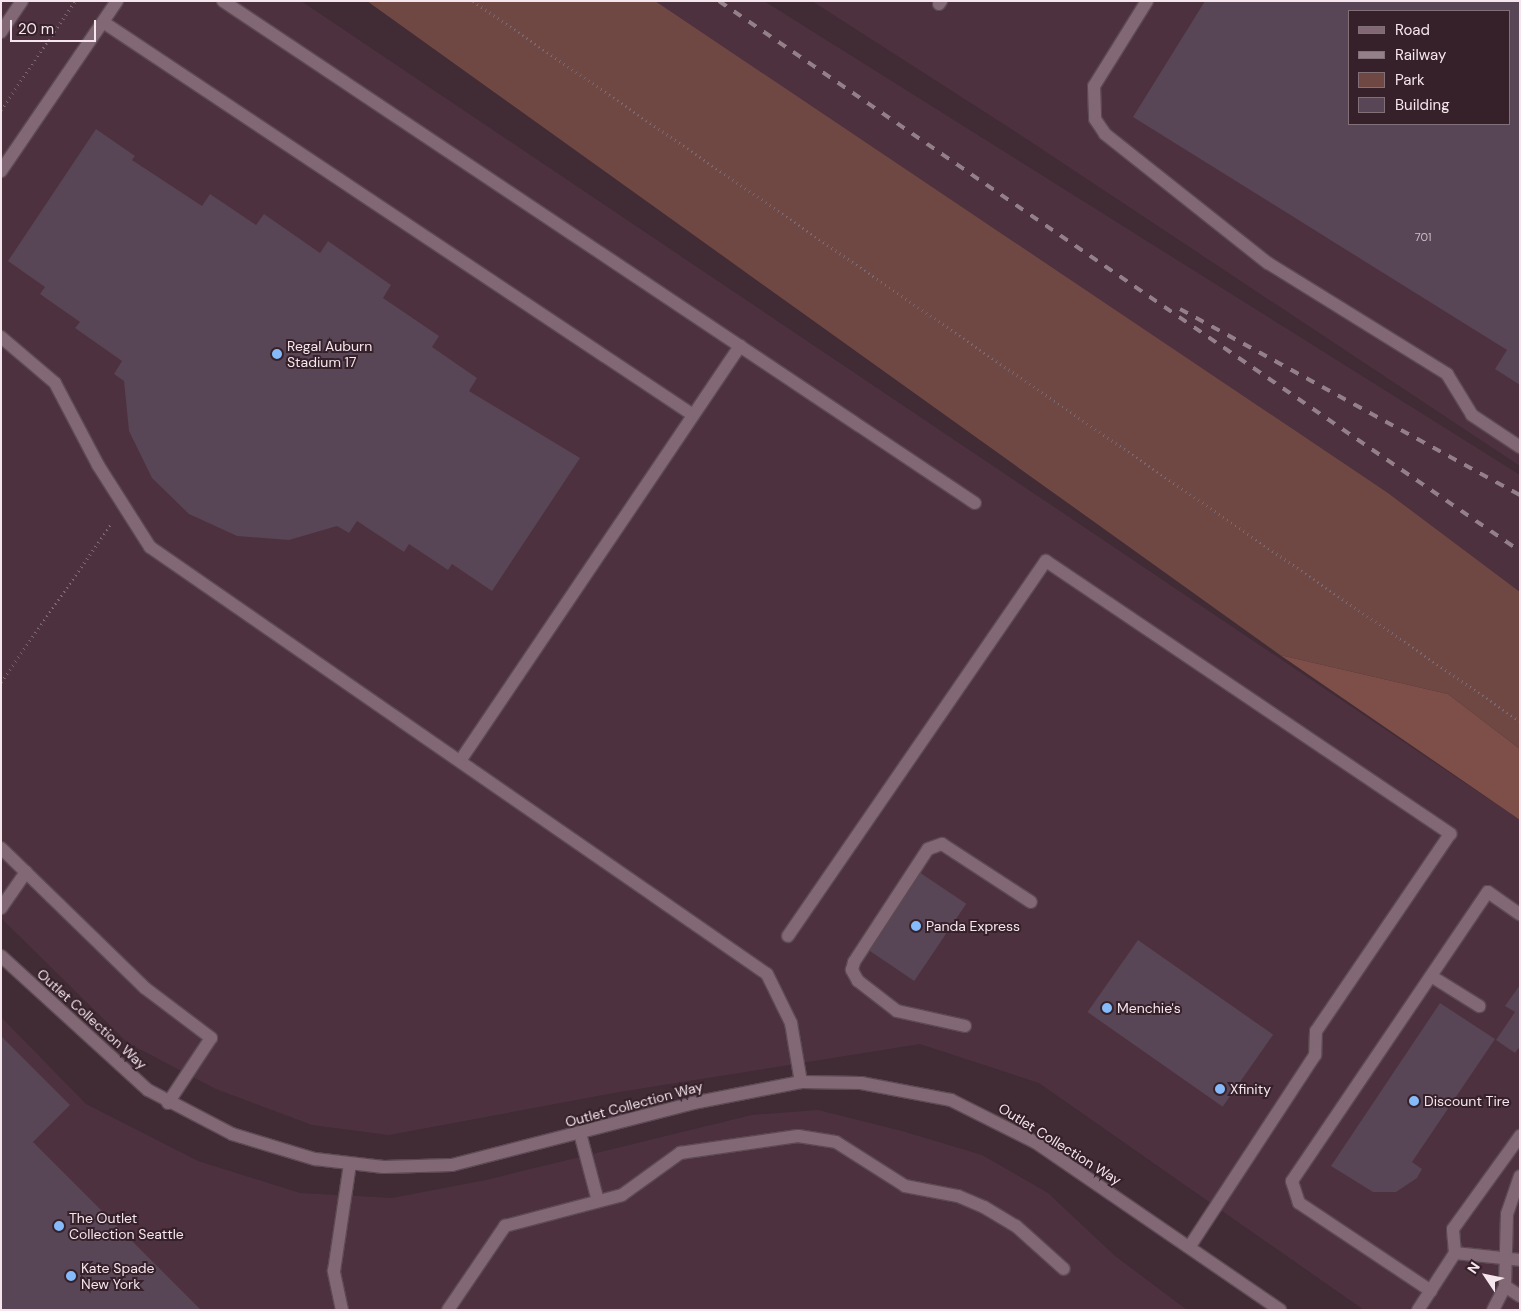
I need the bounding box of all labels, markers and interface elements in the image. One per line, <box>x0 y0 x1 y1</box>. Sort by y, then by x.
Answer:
scale bar <box>12 10 99 42</box>
legend <box>1348 10 1511 125</box>
text: 20 m <box>18 19 54 39</box>
text: Road <box>1395 20 1430 40</box>
text: Railway <box>1395 45 1446 65</box>
text: Park <box>1395 70 1425 90</box>
text: Building <box>1395 95 1450 115</box>
house number: 701 <box>1415 230 1431 244</box>
place label: Regal Auburn Stadium 17 <box>287 338 372 371</box>
marker: Regal Auburn Stadium 17 <box>271 348 283 360</box>
place label: Panda Express <box>926 918 1020 934</box>
marker: Panda Express <box>910 920 922 932</box>
street label: Outlet Collection Way <box>34 965 150 1073</box>
place label: Menchie's <box>1117 1000 1181 1016</box>
marker: Menchie's <box>1101 1002 1113 1014</box>
street label: Outlet Collection Way <box>563 1078 705 1130</box>
place label: Xfinity <box>1230 1081 1271 1097</box>
marker: Xfinity <box>1214 1083 1226 1095</box>
place label: Discount Tire <box>1424 1093 1510 1109</box>
marker: Discount Tire <box>1408 1095 1420 1107</box>
street label: Outlet Collection Way <box>995 1099 1125 1189</box>
place label: The Outlet Collection Seattle <box>69 1210 184 1242</box>
marker: The Outlet Collection Seattle <box>53 1220 65 1232</box>
north arrow <box>1461 1251 1511 1301</box>
text: N <box>1463 1258 1484 1277</box>
place label: Kate Spade New York <box>81 1260 154 1292</box>
marker: Kate Spade New York <box>65 1270 77 1282</box>

